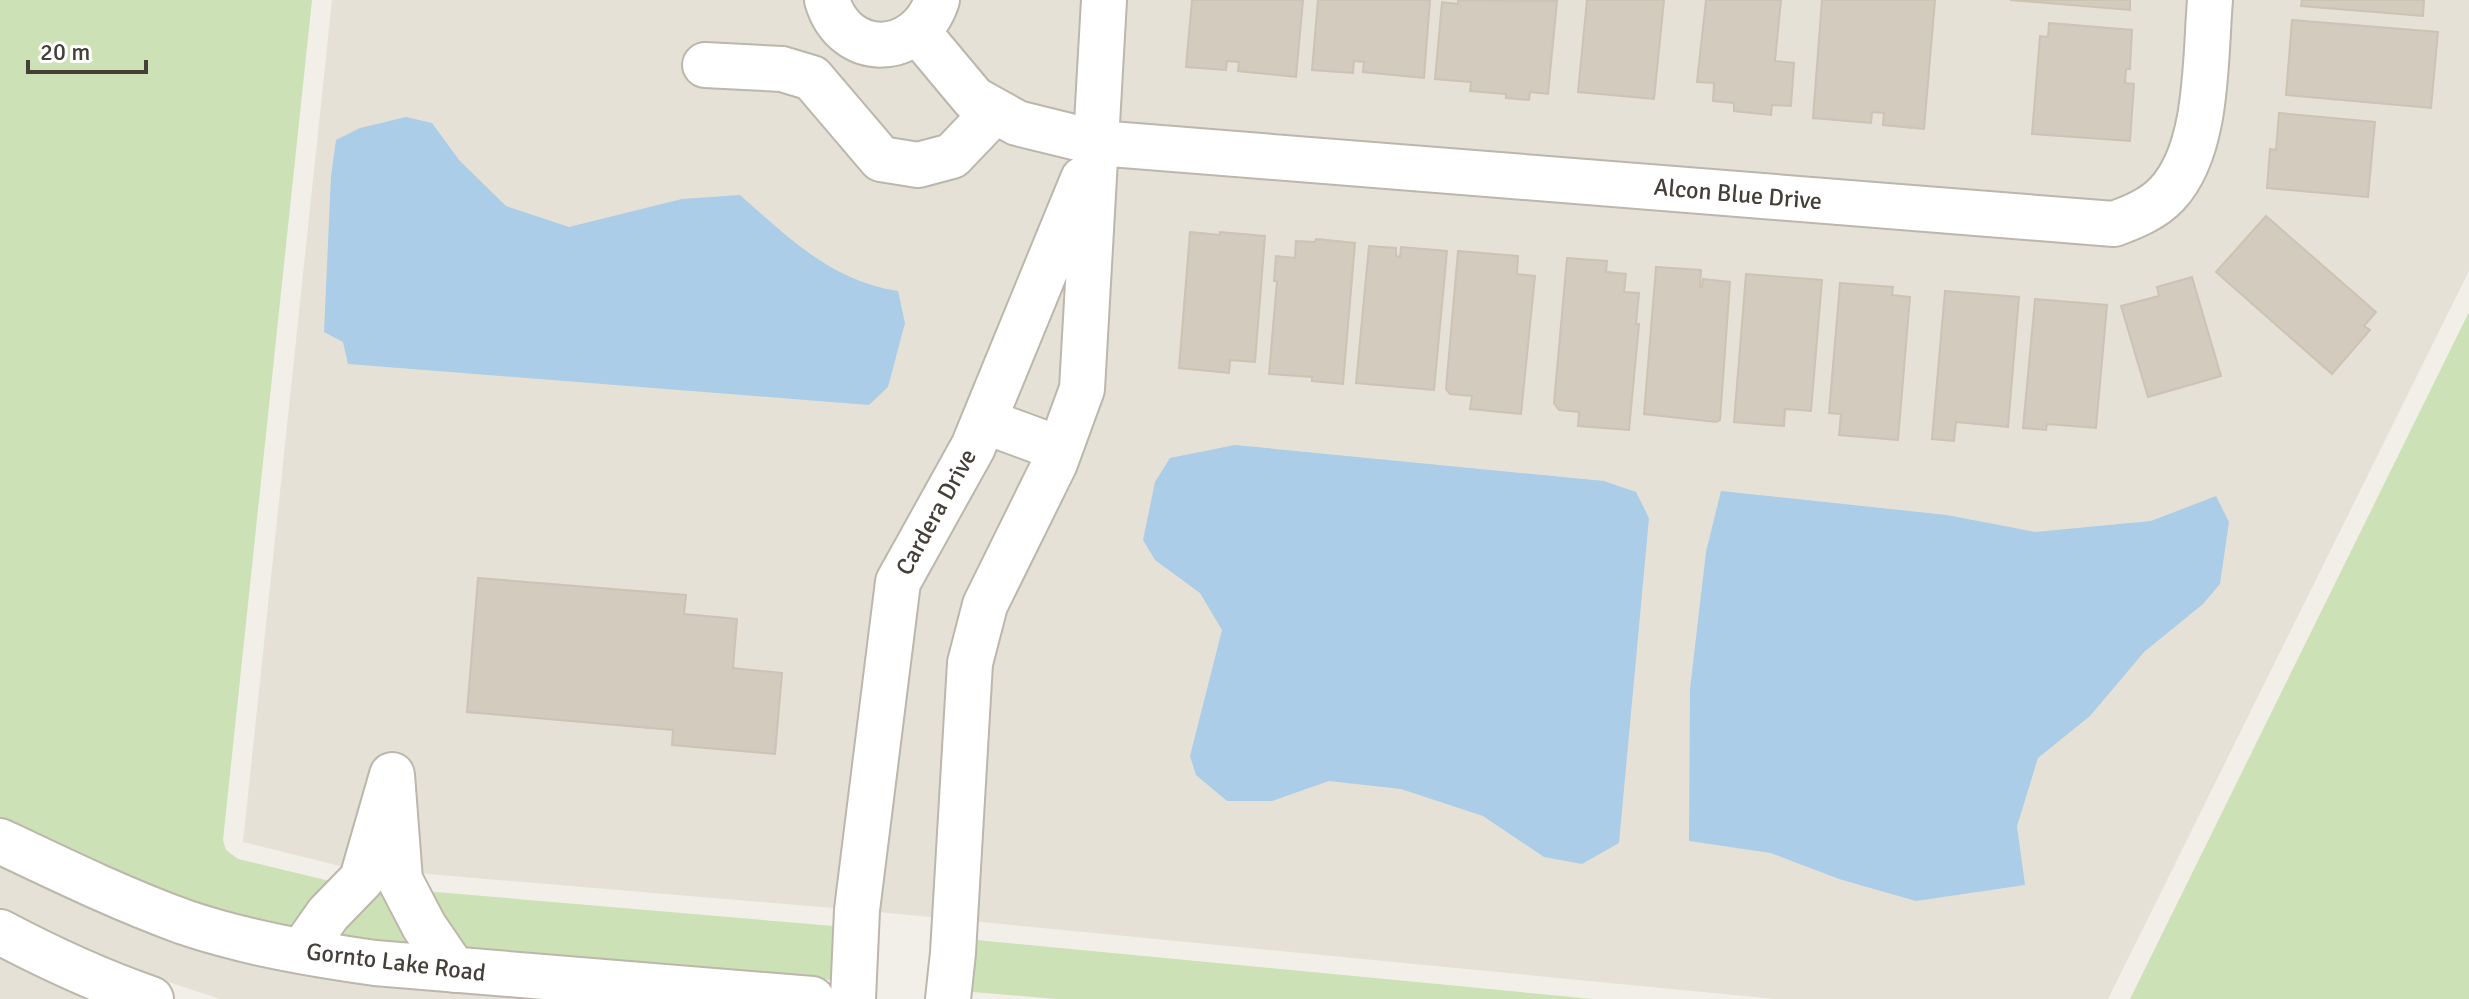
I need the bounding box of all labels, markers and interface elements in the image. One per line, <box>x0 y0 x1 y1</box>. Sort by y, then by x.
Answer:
scale bar <box>28 24 146 74</box>
text: 20 m <box>40 37 90 67</box>
street label: Alcon Blue Drive <box>1653 172 1823 216</box>
street label: Cardera Drive <box>889 444 983 580</box>
street label: Gornto Lake Road <box>305 936 487 988</box>

